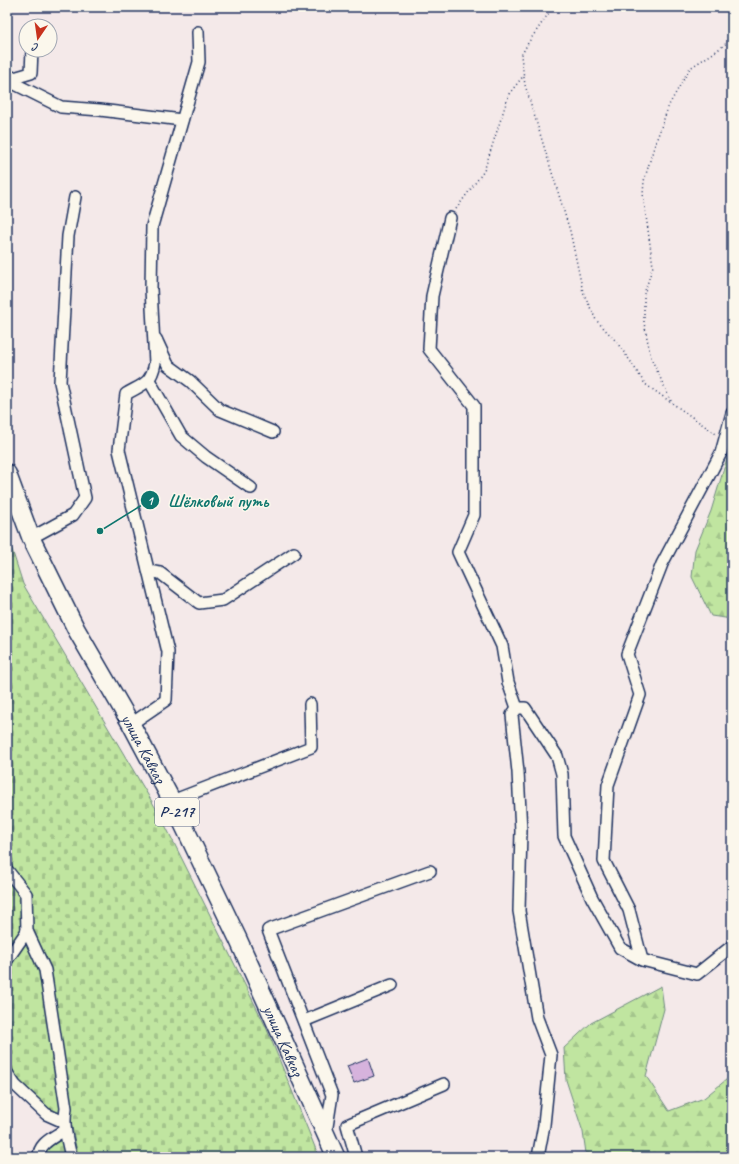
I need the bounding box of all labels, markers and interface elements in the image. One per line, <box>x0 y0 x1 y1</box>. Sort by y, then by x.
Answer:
north arrow <box>18 18 58 58</box>
text: С <box>30 40 40 55</box>
callout: Шёлковый путь <box>140 485 277 515</box>
text: Шёлковый путь <box>168 490 270 512</box>
text: 1 <box>147 493 154 509</box>
street label: улица Кавказ <box>116 709 172 789</box>
road number: Р-217 <box>155 798 199 826</box>
street label: улица Кавказ <box>258 1001 309 1081</box>

